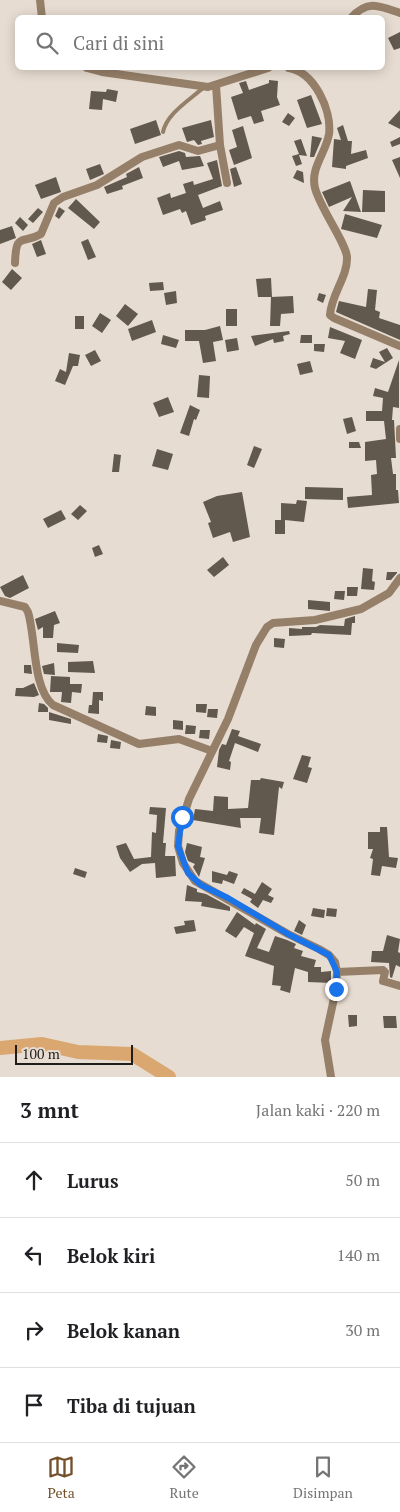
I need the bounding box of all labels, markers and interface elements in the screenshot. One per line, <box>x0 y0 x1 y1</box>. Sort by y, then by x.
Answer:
search box <box>15 15 385 70</box>
icon: search <box>33 29 61 57</box>
text: Cari di sini <box>73 30 164 55</box>
route start <box>171 806 194 829</box>
route end <box>325 978 348 1001</box>
scale bar <box>15 1042 132 1065</box>
text: 100 m <box>22 1044 60 1063</box>
text: 3 mnt <box>20 1096 79 1124</box>
text: Jalan kaki · 220 m <box>256 1099 380 1121</box>
icon: ahead <box>20 1166 48 1194</box>
text: Lurus <box>67 1168 119 1193</box>
text: 50 m <box>345 1169 380 1191</box>
icon: left <box>20 1241 48 1269</box>
text: Belok kiri <box>67 1243 155 1268</box>
text: 140 m <box>337 1244 380 1266</box>
icon: right <box>20 1316 48 1344</box>
text: Belok kanan <box>67 1318 180 1343</box>
text: 30 m <box>345 1319 380 1341</box>
icon: arrive <box>20 1391 48 1419</box>
text: Tiba di tujuan <box>67 1393 196 1418</box>
tab: Peta <box>47 1453 75 1502</box>
tab: Rute <box>169 1453 199 1502</box>
tab: Disimpan <box>293 1453 353 1502</box>

